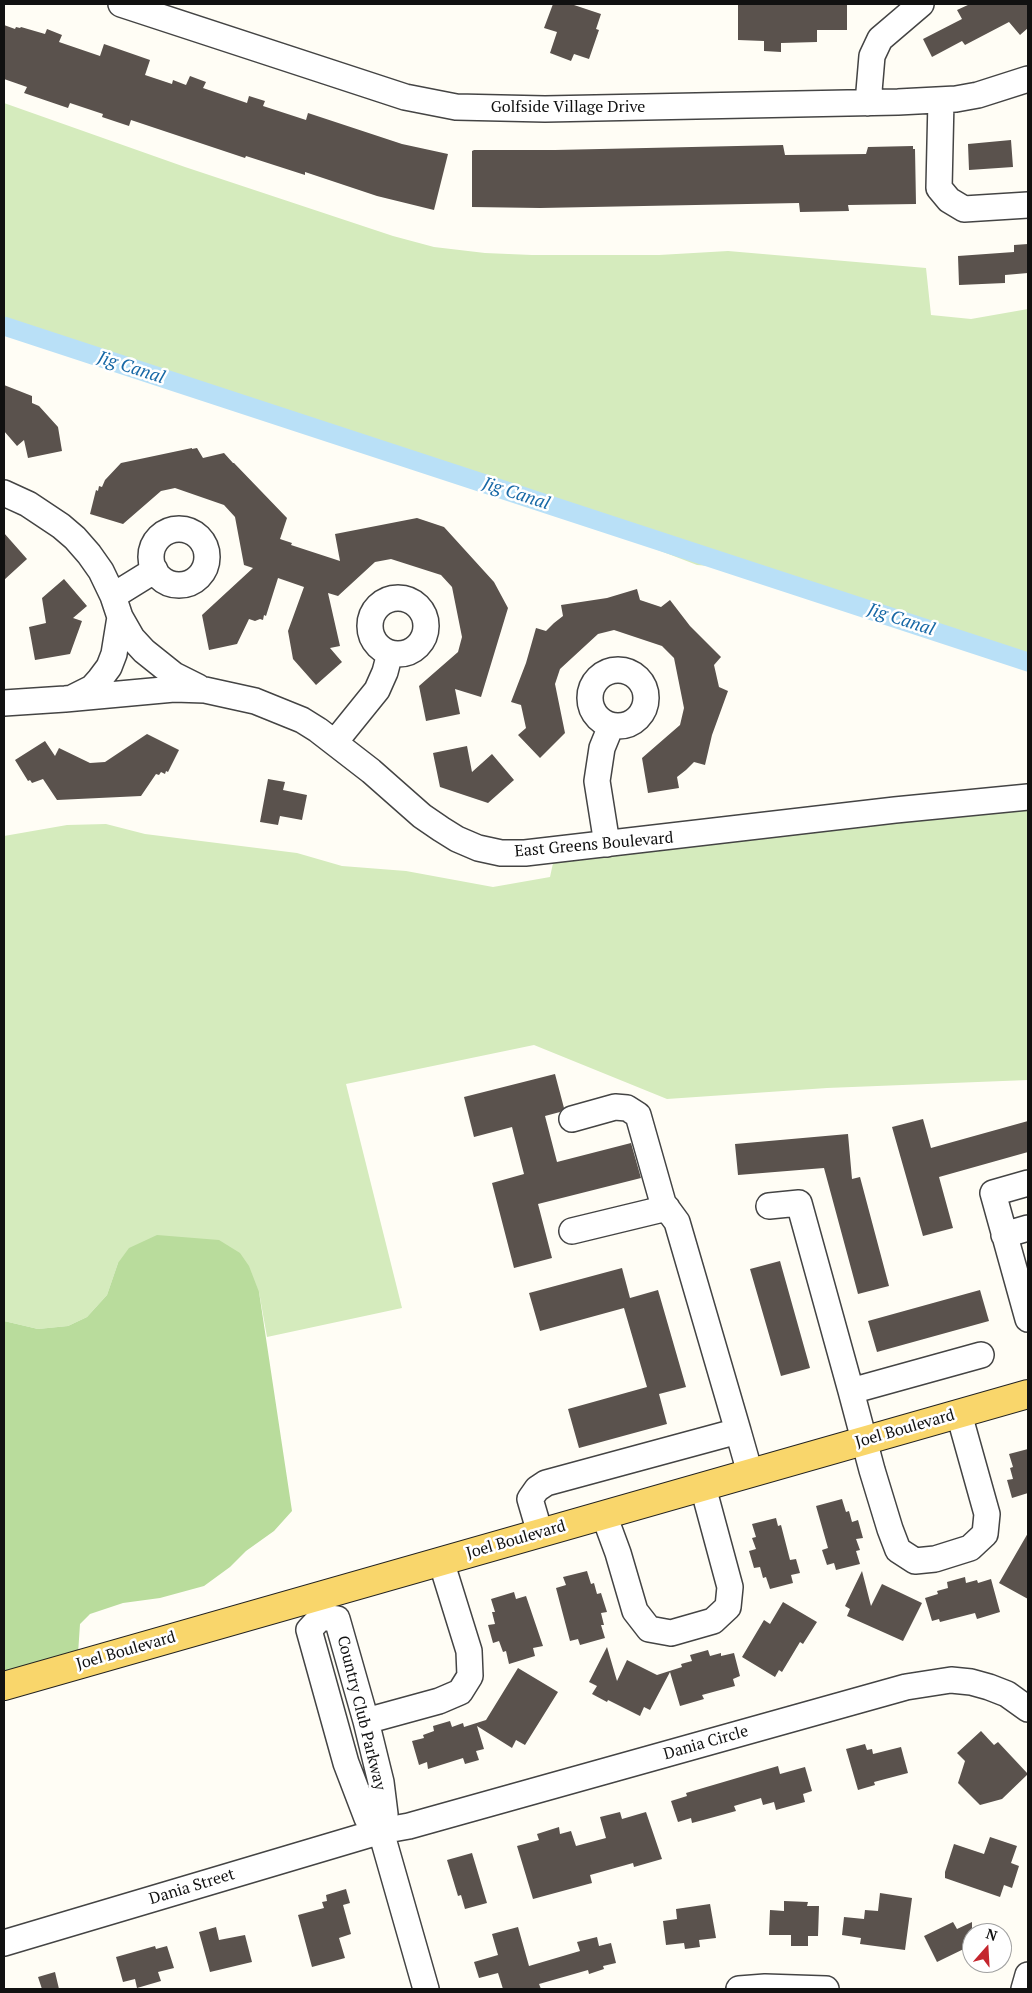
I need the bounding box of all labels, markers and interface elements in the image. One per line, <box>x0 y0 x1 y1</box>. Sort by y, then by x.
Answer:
street label: Golfside Village Drive <box>491 97 645 117</box>
water label: Jig Canal <box>95 347 167 389</box>
water label: Jig Canal <box>480 473 552 515</box>
water label: Jig Canal <box>865 599 937 641</box>
street label: East Greens Boulevard <box>514 828 674 862</box>
street label: Joel Boulevard <box>853 1406 957 1452</box>
street label: Joel Boulevard <box>464 1517 568 1563</box>
street label: Joel Boulevard <box>74 1628 178 1674</box>
street label: Country Club Parkway <box>333 1634 389 1792</box>
street label: Dania Circle <box>661 1722 751 1764</box>
street label: Dania Street <box>147 1865 237 1909</box>
north arrow <box>962 1923 1012 1973</box>
text: N <box>984 1924 1000 1945</box>

